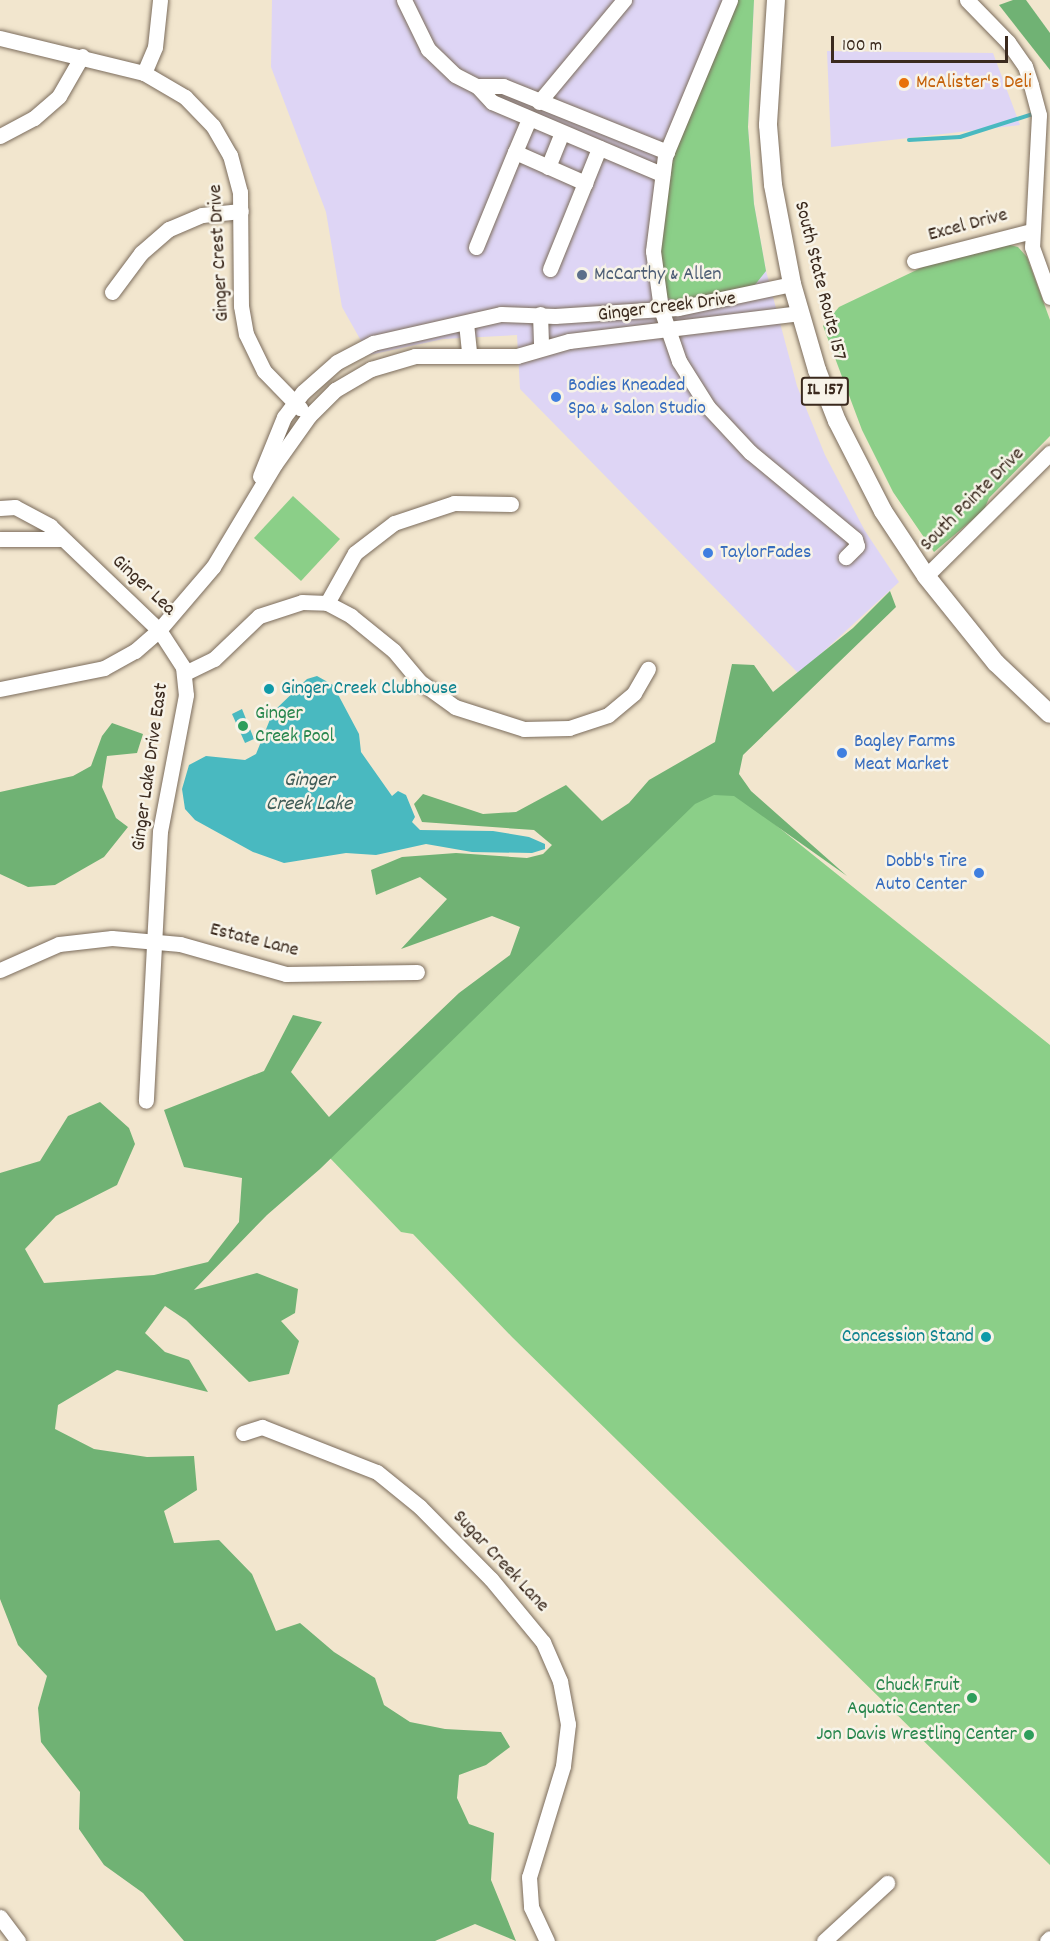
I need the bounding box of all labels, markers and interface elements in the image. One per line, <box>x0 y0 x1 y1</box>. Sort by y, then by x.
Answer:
scale bar <box>834 24 1011 62</box>
text: 100 m <box>842 34 882 59</box>
place label: McAlister's Deli <box>916 71 1032 95</box>
marker: McAlister's Deli <box>897 76 911 90</box>
street label: Ginger Crest Drive <box>204 184 236 322</box>
street label: South State Route 157 <box>788 199 850 363</box>
street label: Excel Drive <box>926 204 1010 248</box>
place label: McCarthy & Allen <box>594 263 722 287</box>
marker: McCarthy & Allen <box>575 268 589 282</box>
street label: Ginger Creek Drive <box>597 288 737 328</box>
place label: Bodies Kneaded Spa & Salon Studio <box>568 374 706 421</box>
road number: IL 157 <box>800 376 850 406</box>
marker: Bodies Kneaded Spa & Salon Studio <box>549 390 563 404</box>
street label: South Pointe Drive <box>916 443 1030 557</box>
place label: TaylorFades <box>720 541 811 565</box>
marker: TaylorFades <box>701 546 715 560</box>
street label: Ginger Lea <box>106 550 180 622</box>
place label: Ginger Creek Clubhouse <box>281 677 457 701</box>
street label: Ginger Lake Drive East <box>127 682 175 852</box>
marker: Ginger Creek Clubhouse <box>262 682 276 696</box>
place label: Ginger Creek Pool <box>255 702 334 749</box>
marker: Ginger Creek Pool <box>236 719 250 733</box>
place label: Bagley Farms Meat Market <box>854 730 956 777</box>
marker: Bagley Farms Meat Market <box>835 746 849 760</box>
water label: Ginger Creek Lake <box>266 768 352 818</box>
place label: Dobb's Tire Auto Center <box>875 850 967 897</box>
marker: Dobb's Tire Auto Center <box>972 866 986 880</box>
street label: Estate Lane <box>207 918 301 964</box>
place label: Concession Stand <box>842 1325 974 1349</box>
marker: Concession Stand <box>979 1330 993 1344</box>
street label: Sugar Creek Lane <box>447 1506 553 1618</box>
place label: Chuck Fruit Aquatic Center <box>847 1674 960 1721</box>
marker: Chuck Fruit Aquatic Center <box>965 1691 979 1705</box>
place label: Jon Davis Wrestling Center <box>816 1723 1017 1747</box>
marker: Jon Davis Wrestling Center <box>1022 1728 1036 1742</box>

